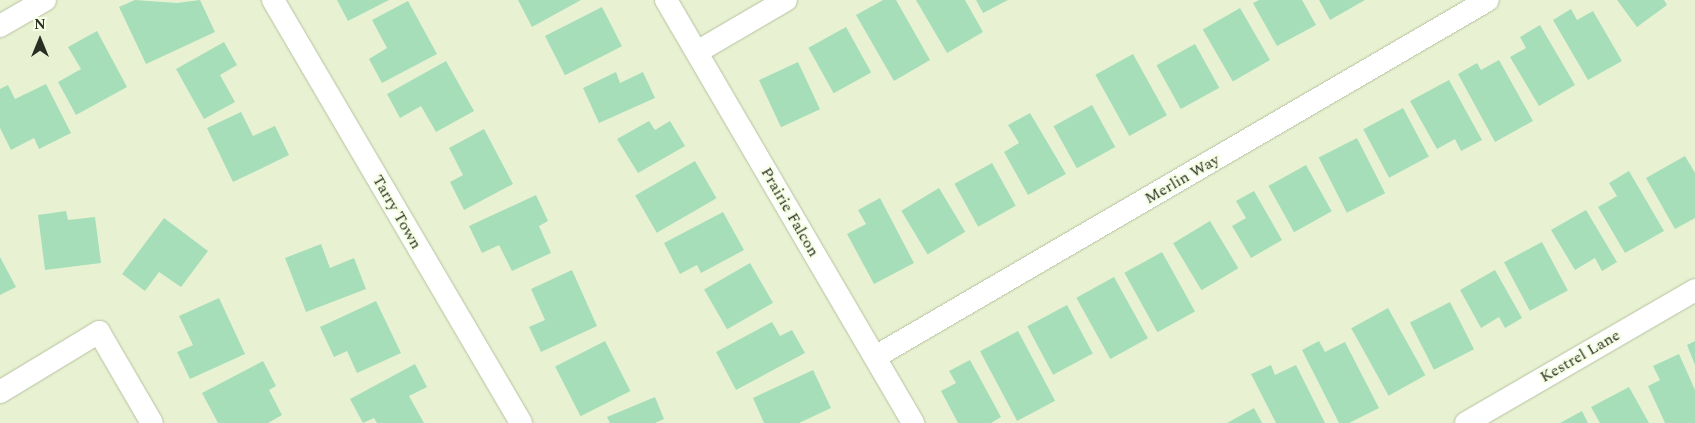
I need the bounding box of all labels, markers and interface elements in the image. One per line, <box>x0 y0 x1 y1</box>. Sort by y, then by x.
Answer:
text: N <box>34 14 46 35</box>
north arrow <box>15 15 65 65</box>
street label: Merlin Way <box>1141 150 1223 208</box>
street label: Prairie Falcon <box>757 164 823 260</box>
street label: Tarry Town <box>368 172 426 252</box>
street label: Kestrel Lane <box>1537 325 1623 387</box>

